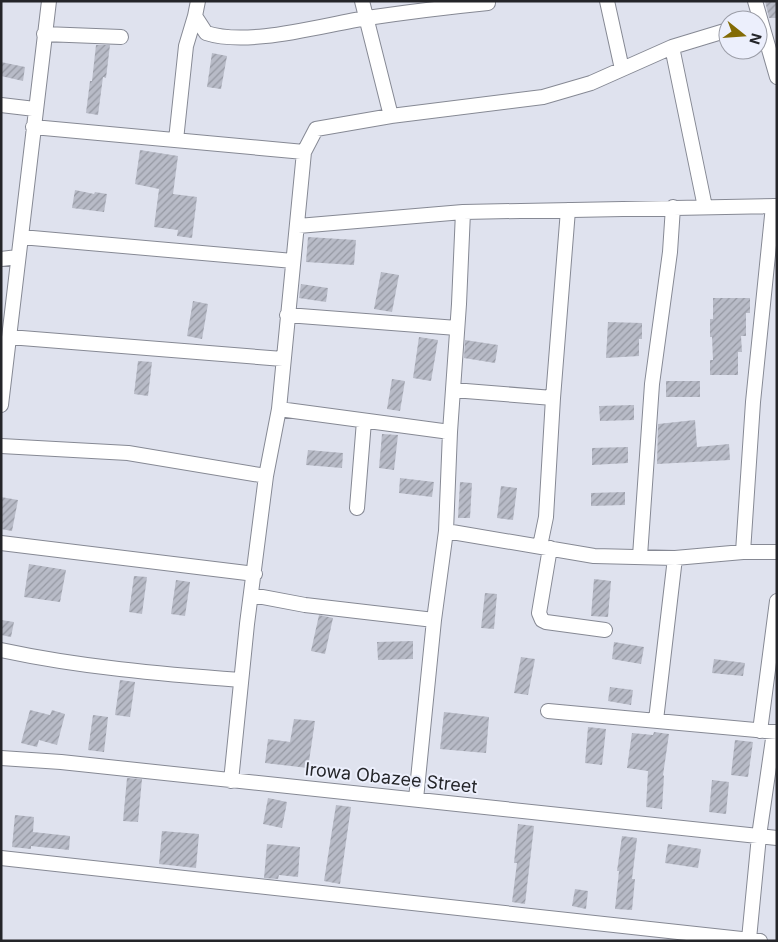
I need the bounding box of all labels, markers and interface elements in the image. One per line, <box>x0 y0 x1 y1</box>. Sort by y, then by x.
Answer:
north arrow <box>718 10 768 60</box>
text: N <box>746 31 766 47</box>
street label: Irowa Obazee Street <box>304 758 478 797</box>

